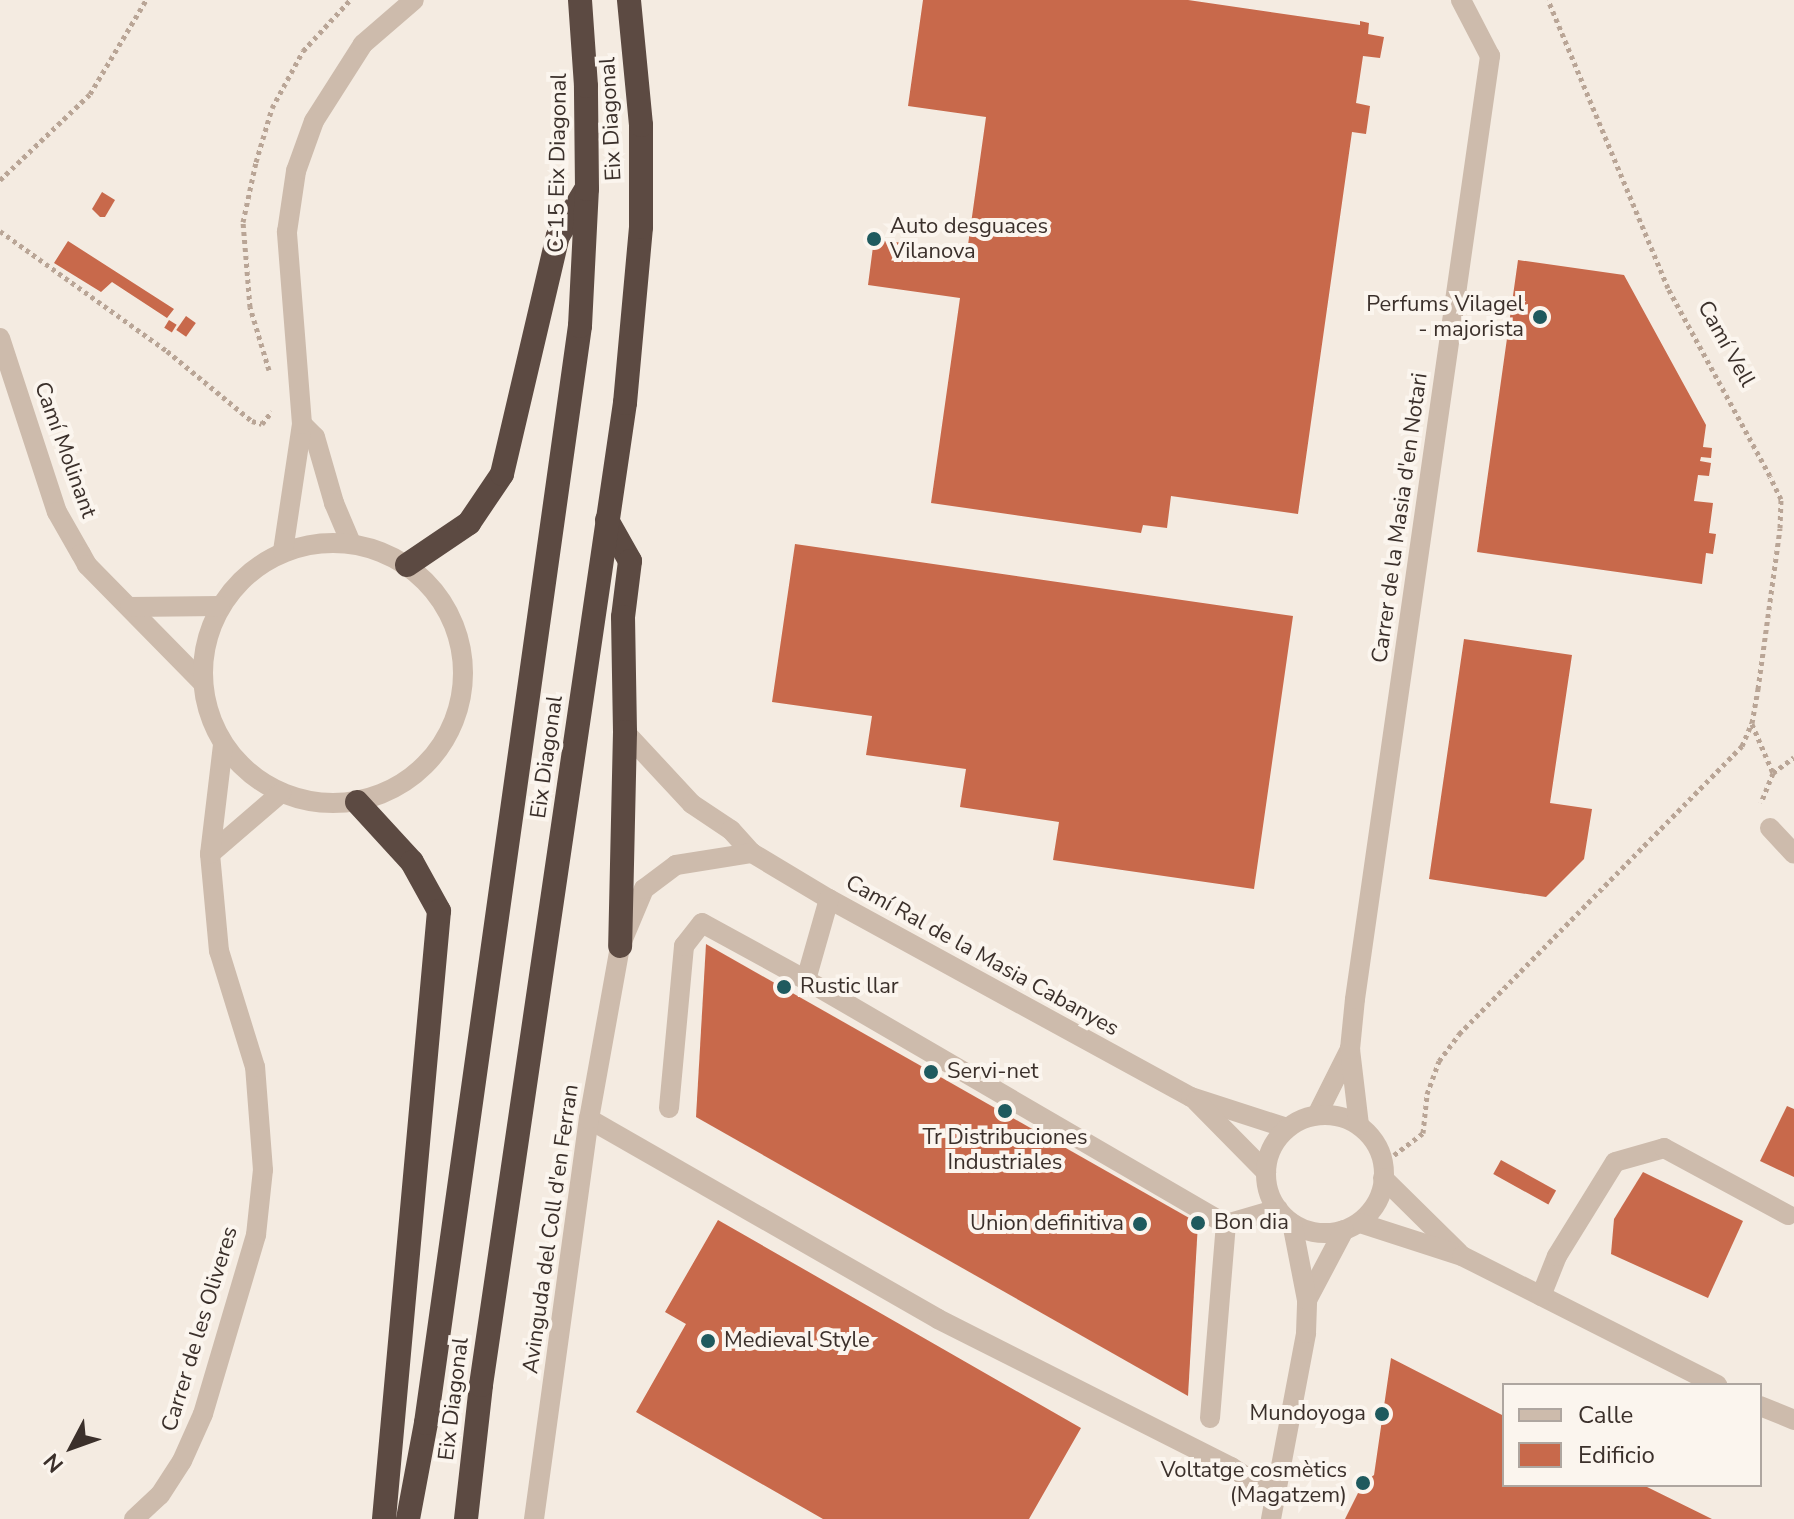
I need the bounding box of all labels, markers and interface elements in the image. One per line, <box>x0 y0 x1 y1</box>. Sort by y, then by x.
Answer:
street label: Eix Diagonal <box>595 56 627 182</box>
street label: C-15 Eix Diagonal <box>543 73 573 253</box>
place label: Auto desguaces Vilanova <box>890 213 1048 264</box>
marker: Auto desguaces Vilanova <box>865 230 883 248</box>
place label: Perfums Vilagel - majorista <box>1366 291 1524 342</box>
street label: Camí Vell <box>1692 296 1760 392</box>
marker: Perfums Vilagel - majorista <box>1531 308 1549 326</box>
street label: Carrer de la Masia d'en Notari <box>1367 371 1433 665</box>
street label: Camí Molinant <box>28 378 102 522</box>
street label: Eix Diagonal <box>525 694 569 820</box>
street label: Camí Ral de la Masia Cabanyes <box>841 870 1123 1042</box>
place label: Rustic llar <box>800 974 899 1000</box>
marker: Rustic llar <box>775 978 793 996</box>
place label: Servi-net <box>947 1059 1038 1085</box>
marker: Servi-net <box>922 1063 940 1081</box>
street label: Avinguda del Coll d'en Ferran <box>518 1083 584 1375</box>
marker: Tr Distribuciones Industriales <box>996 1102 1014 1120</box>
place label: Tr Distribuciones Industriales <box>922 1124 1088 1176</box>
place label: Bon dia <box>1214 1210 1289 1236</box>
place label: Union definitiva <box>970 1211 1124 1237</box>
marker: Bon dia <box>1189 1214 1207 1232</box>
marker: Union definitiva <box>1131 1215 1149 1233</box>
street label: Carrer de les Oliveres <box>156 1223 244 1435</box>
place label: Medieval Style <box>724 1328 870 1354</box>
marker: Medieval Style <box>699 1332 717 1350</box>
street label: Eix Diagonal <box>433 1336 475 1462</box>
legend <box>1502 1383 1762 1487</box>
text: Calle <box>1578 1399 1633 1431</box>
place label: Mundoyoga <box>1250 1401 1366 1427</box>
marker: Mundoyoga <box>1373 1405 1391 1423</box>
north arrow <box>32 1407 112 1487</box>
text: Edificio <box>1578 1439 1655 1471</box>
text: N <box>37 1447 71 1479</box>
place label: Voltatge cosmètics (Magatzem) <box>1161 1457 1347 1508</box>
marker: Voltatge cosmètics (Magatzem) <box>1354 1474 1372 1492</box>

